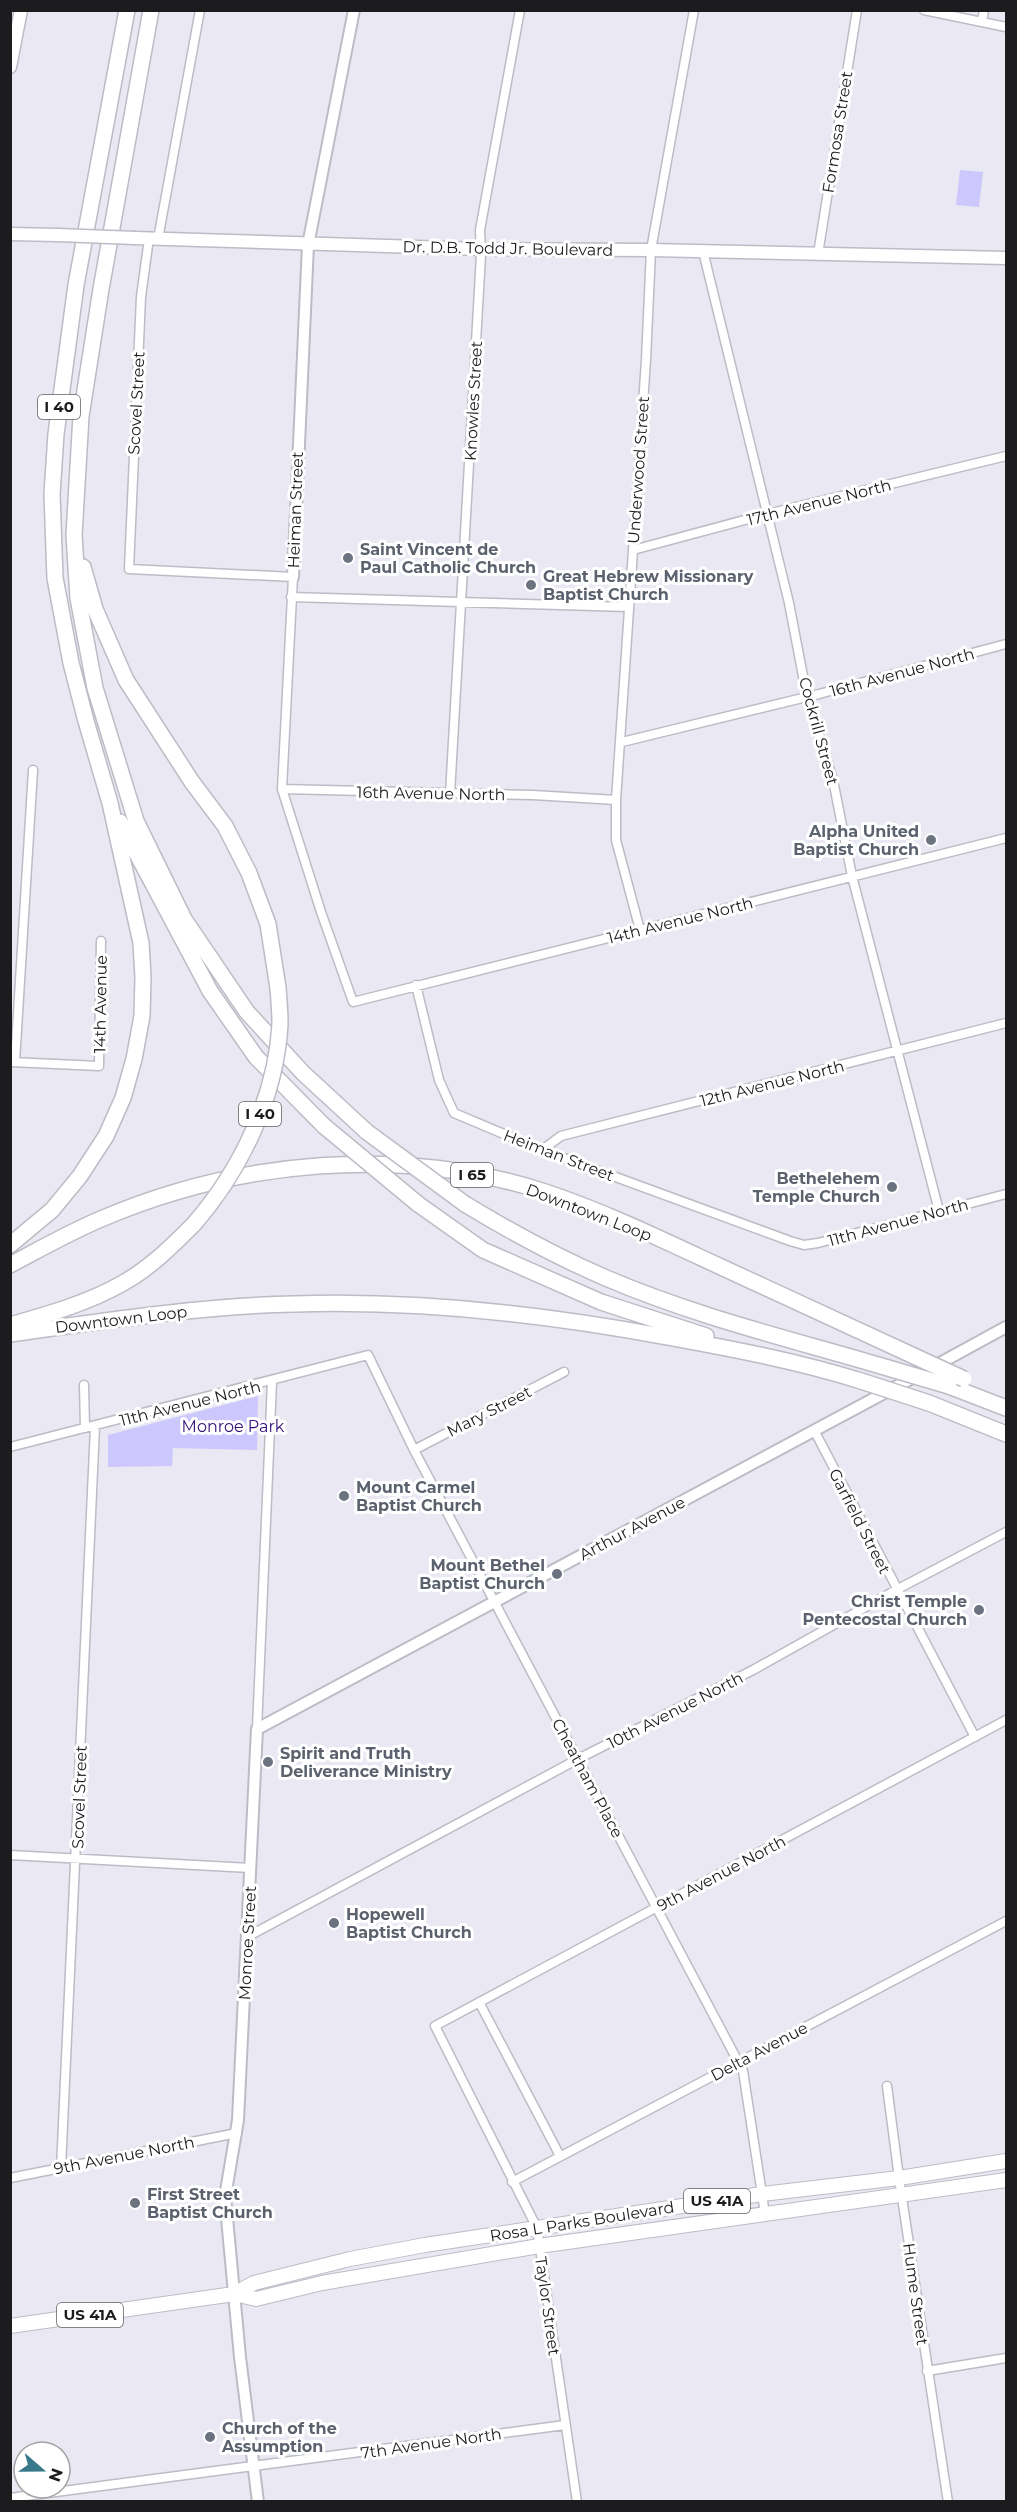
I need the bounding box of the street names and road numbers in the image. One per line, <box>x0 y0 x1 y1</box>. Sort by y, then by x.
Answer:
street label: Formosa Street <box>818 69 857 194</box>
street label: Dr. D.B. Todd Jr. Boulevard <box>403 237 613 260</box>
street label: Knowles Street <box>461 340 486 462</box>
street label: Scovel Street <box>124 350 149 455</box>
road number: I 40 <box>38 395 80 419</box>
street label: Underwood Street <box>624 395 653 545</box>
street label: Heiman Street <box>284 451 307 569</box>
street label: 17th Avenue North <box>745 475 893 530</box>
street label: 16th Avenue North <box>828 644 976 701</box>
street label: Cockrill Street <box>795 675 842 788</box>
street label: 16th Avenue North <box>357 783 505 804</box>
street label: 14th Avenue North <box>605 893 755 948</box>
street label: 14th Avenue <box>90 955 111 1053</box>
street label: 12th Avenue North <box>698 1056 846 1111</box>
road number: I 40 <box>239 1102 281 1126</box>
street label: Heiman Street <box>501 1126 617 1185</box>
road number: I 65 <box>451 1163 493 1187</box>
street label: Downtown Loop <box>523 1180 655 1245</box>
street label: 11th Avenue North <box>826 1195 970 1250</box>
street label: Downtown Loop <box>54 1302 188 1337</box>
street label: 11th Avenue North <box>118 1377 263 1430</box>
street label: Mary Street <box>444 1382 535 1441</box>
street label: Garfield Street <box>825 1465 894 1577</box>
street label: Arthur Avenue <box>576 1493 688 1564</box>
street label: 10th Avenue North <box>604 1668 746 1753</box>
street label: Cheatham Place <box>548 1715 627 1841</box>
street label: Scovel Street <box>68 1744 91 1849</box>
street label: 9th Avenue North <box>654 1831 789 1915</box>
street label: Monroe Street <box>235 1885 260 2001</box>
street label: Delta Avenue <box>707 2018 811 2085</box>
street label: 9th Avenue North <box>52 2133 196 2178</box>
road number: US 41A <box>684 2189 750 2213</box>
street label: Rosa L Parks Boulevard <box>489 2198 676 2245</box>
street label: Hume Street <box>899 2242 932 2347</box>
street label: Taylor Street <box>531 2255 564 2357</box>
road number: US 41A <box>57 2303 123 2327</box>
street label: 7th Avenue North <box>359 2424 503 2463</box>

